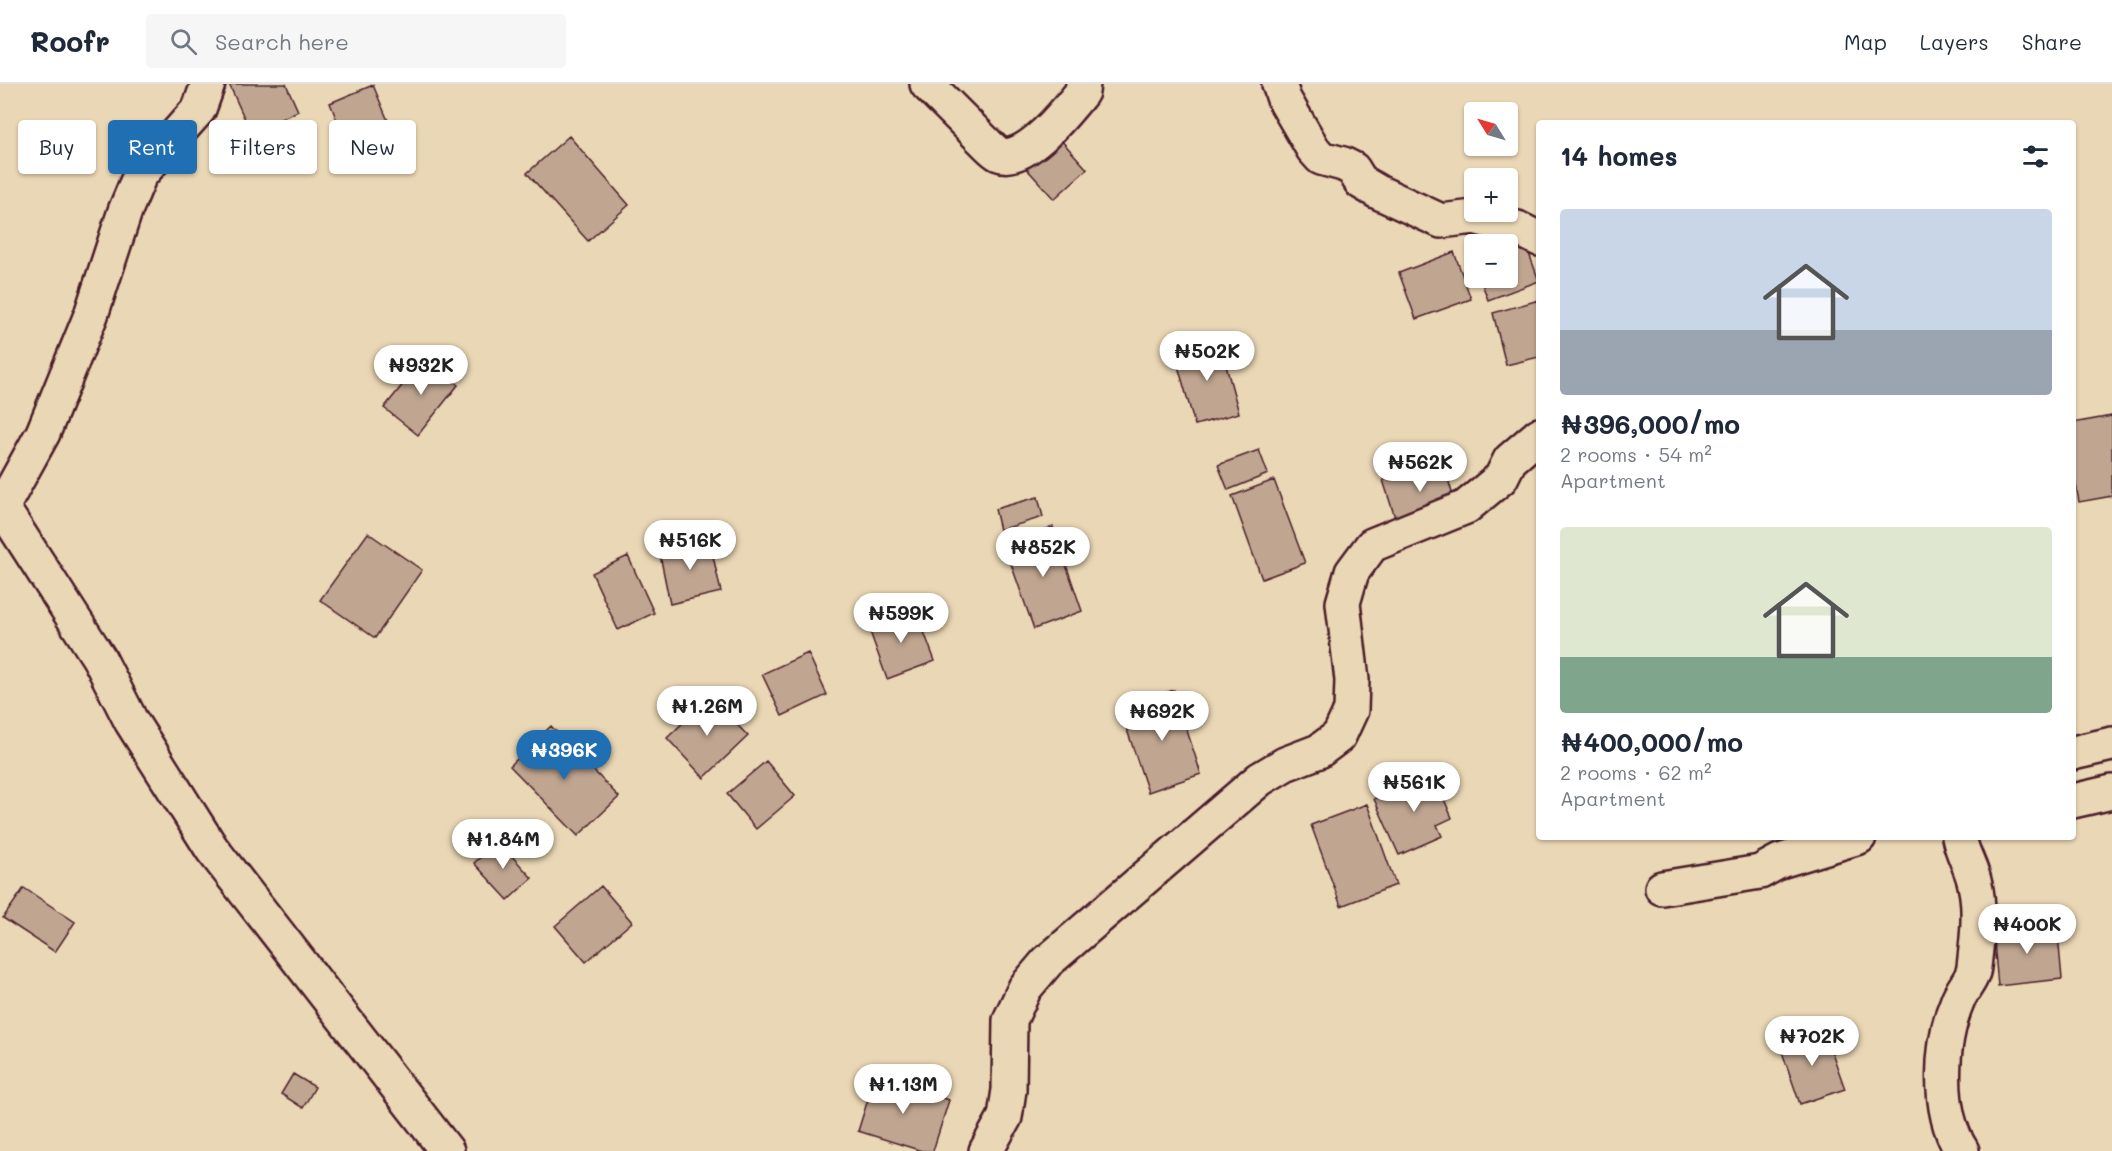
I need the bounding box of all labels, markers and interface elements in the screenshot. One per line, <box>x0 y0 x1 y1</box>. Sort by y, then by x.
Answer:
search box <box>146 14 566 68</box>
text: Roofr <box>30 23 110 59</box>
icon: search <box>167 25 200 58</box>
text: Search here <box>215 27 349 56</box>
text: Map <box>1844 28 1887 55</box>
text: Layers <box>1920 28 1989 55</box>
text: Share <box>2022 28 2082 55</box>
north arrow <box>1464 102 1518 156</box>
map controls <box>1464 102 1518 288</box>
chip: Buy <box>18 120 96 174</box>
chip: Rent <box>108 120 197 174</box>
chip: Filters <box>209 120 317 174</box>
chip: New <box>329 120 416 174</box>
text: 14 homes <box>1560 139 1678 173</box>
icon: filters <box>2019 140 2052 173</box>
button: + <box>1464 168 1518 222</box>
button: − <box>1464 234 1518 288</box>
icon: home <box>1752 248 1860 356</box>
pin: ₦502K <box>1165 331 1249 382</box>
text: ₦502K <box>1174 337 1240 363</box>
pin: ₦932K <box>379 345 463 396</box>
text: ₦932K <box>388 351 454 377</box>
text: ₦396,000/mo <box>1560 407 1740 441</box>
text: 2 rooms · 54 m² <box>1560 441 1712 467</box>
pin: ₦562K <box>1378 442 1462 493</box>
text: ₦562K <box>1387 448 1453 474</box>
text: Apartment <box>1560 467 1666 493</box>
pin: ₦516K <box>648 520 732 571</box>
text: ₦516K <box>658 526 722 552</box>
pin: ₦852K <box>1001 527 1085 578</box>
text: ₦852K <box>1010 533 1076 559</box>
icon: home <box>1752 566 1860 674</box>
pin: ₦599K <box>859 593 943 644</box>
text: ₦599K <box>868 599 934 625</box>
pin: ₦1.26M <box>658 686 756 737</box>
pin: ₦692K <box>1120 691 1204 742</box>
text: ₦1.26M <box>671 692 743 718</box>
text: ₦692K <box>1129 697 1195 723</box>
text: ₦400,000/mo <box>1560 725 1743 759</box>
pin: ₦396K <box>522 730 606 781</box>
text: ₦396K <box>530 736 598 762</box>
text: 2 rooms · 62 m² <box>1560 759 1712 785</box>
pin: ₦561K <box>1372 762 1456 813</box>
text: ₦561K <box>1382 768 1446 794</box>
text: Apartment <box>1560 785 1666 811</box>
pin: ₦1.84M <box>454 819 552 870</box>
text: ₦1.84M <box>466 825 540 851</box>
pin: ₦400K <box>1985 904 2069 955</box>
text: ₦400K <box>1992 910 2062 936</box>
pin: ₦702K <box>1770 1016 1854 1067</box>
text: ₦702K <box>1779 1022 1845 1048</box>
pin: ₦1.13M <box>854 1064 952 1115</box>
text: ₦1.13M <box>868 1070 938 1096</box>

